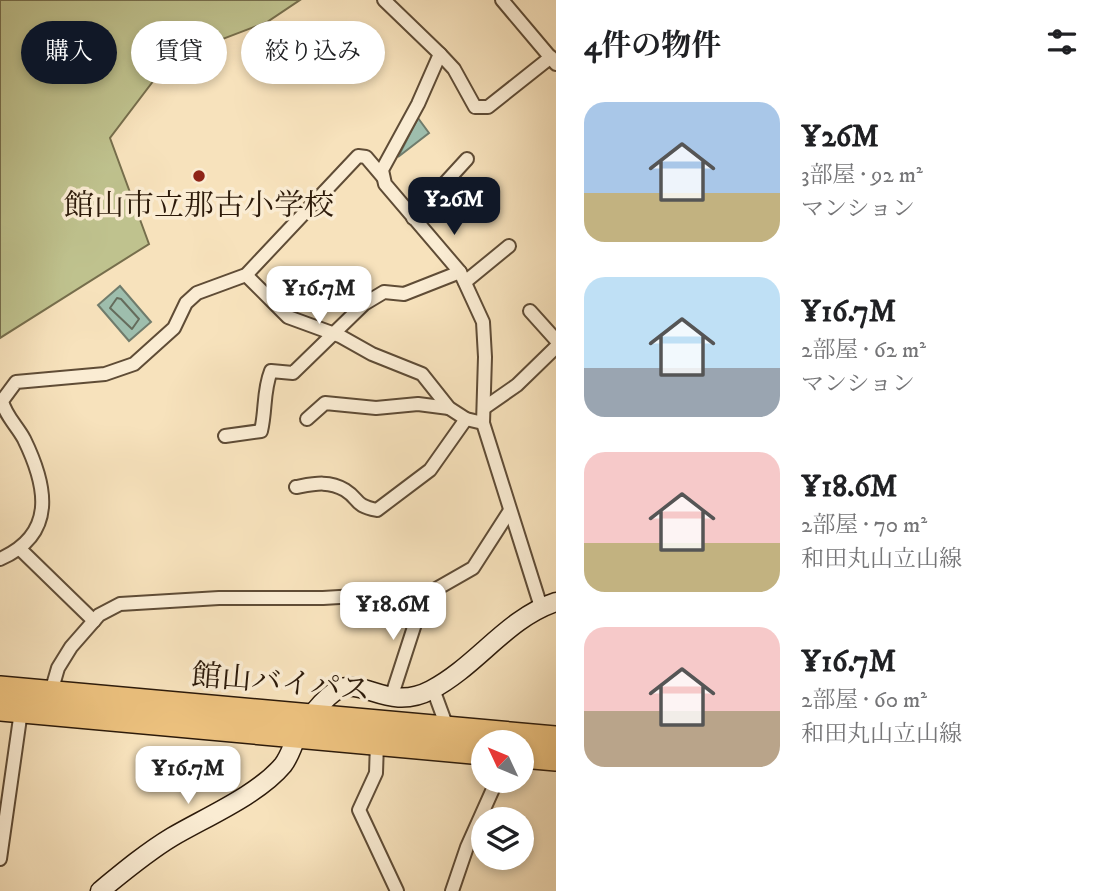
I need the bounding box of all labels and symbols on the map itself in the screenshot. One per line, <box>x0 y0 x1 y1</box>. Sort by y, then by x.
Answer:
marker: 館山市立那古小学校 <box>191 168 207 184</box>
pin: ¥26M <box>413 177 495 237</box>
place label: 館山市立那古小学校 <box>64 188 334 225</box>
pin: ¥16.7M <box>262 266 376 326</box>
pin: ¥18.6M <box>336 582 450 642</box>
street label: 館山バイパス <box>190 657 372 710</box>
north arrow <box>471 730 534 793</box>
pin: ¥16.7M <box>131 746 245 806</box>

